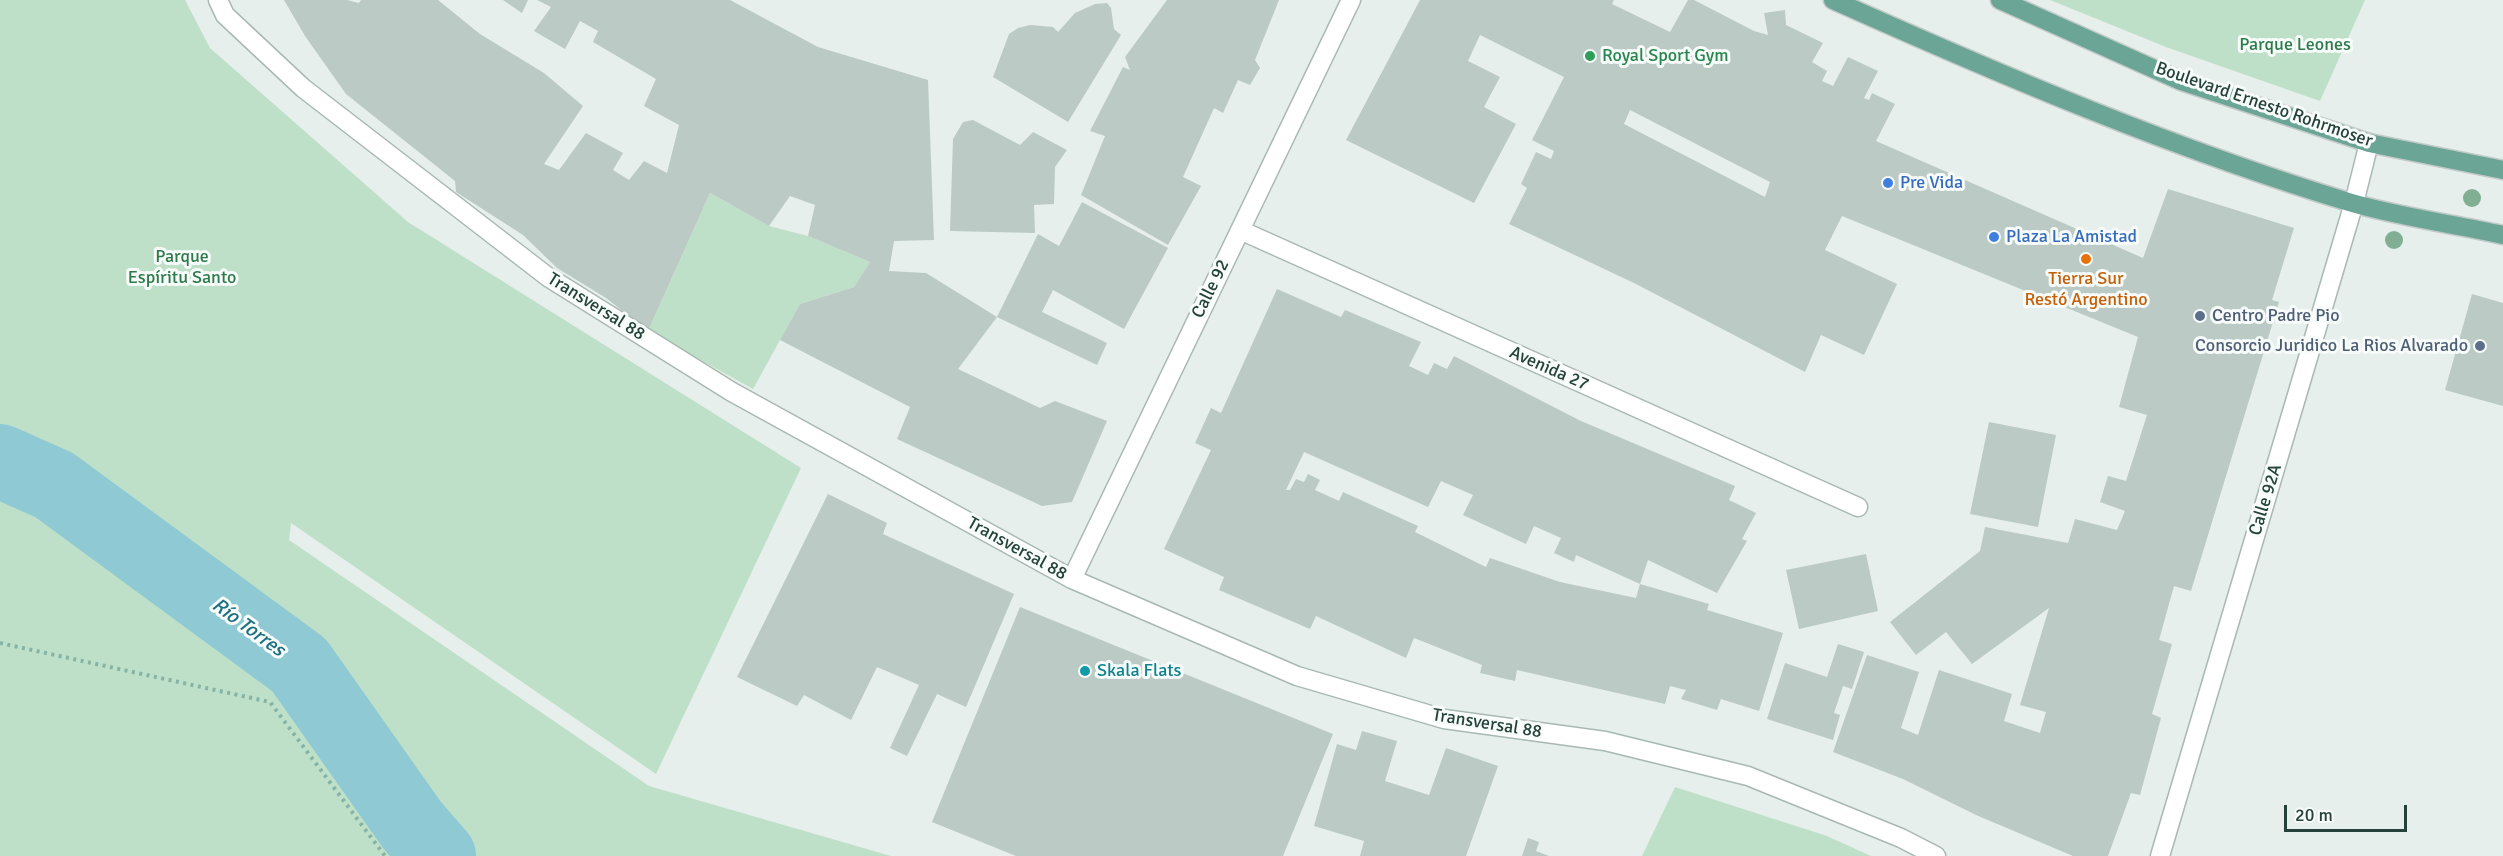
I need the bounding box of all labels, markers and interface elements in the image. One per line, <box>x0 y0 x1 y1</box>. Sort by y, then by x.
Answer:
park label: Parque Leones <box>2239 34 2351 56</box>
place label: Royal Sport Gym <box>1602 45 1729 67</box>
marker: Royal Sport Gym <box>1583 49 1597 63</box>
street label: Boulevard Ernesto Rohrmoser <box>2153 58 2375 152</box>
place label: Pre Vida <box>1900 172 1963 194</box>
marker: Pre Vida <box>1881 176 1895 190</box>
place label: Plaza La Amistad <box>2006 226 2137 248</box>
marker: Plaza La Amistad <box>1987 230 2001 244</box>
park label: Parque Espíritu Santo <box>128 246 236 288</box>
marker: Tierra Sur Restó Argentino <box>2079 252 2093 266</box>
street label: Calle 92 <box>1188 256 1234 322</box>
place label: Tierra Sur Restó Argentino <box>2024 268 2148 310</box>
street label: Transversal 88 <box>543 269 649 345</box>
place label: Centro Padre Pio <box>2212 305 2340 327</box>
marker: Centro Padre Pio <box>2193 309 2207 323</box>
place label: Consorcio Juridico La Rios Alvarado <box>2195 335 2468 357</box>
marker: Consorcio Juridico La Rios Alvarado <box>2473 339 2487 353</box>
street label: Avenida 27 <box>1506 342 1592 396</box>
street label: Calle 92A <box>2245 462 2287 538</box>
street label: Transversal 88 <box>963 513 1071 585</box>
water label: Río Torres <box>207 594 289 662</box>
place label: Skala Flats <box>1097 660 1181 682</box>
marker: Skala Flats <box>1078 664 1092 678</box>
street label: Transversal 88 <box>1431 705 1543 743</box>
scale bar <box>2287 793 2410 831</box>
text: 20 m <box>2295 804 2333 826</box>

